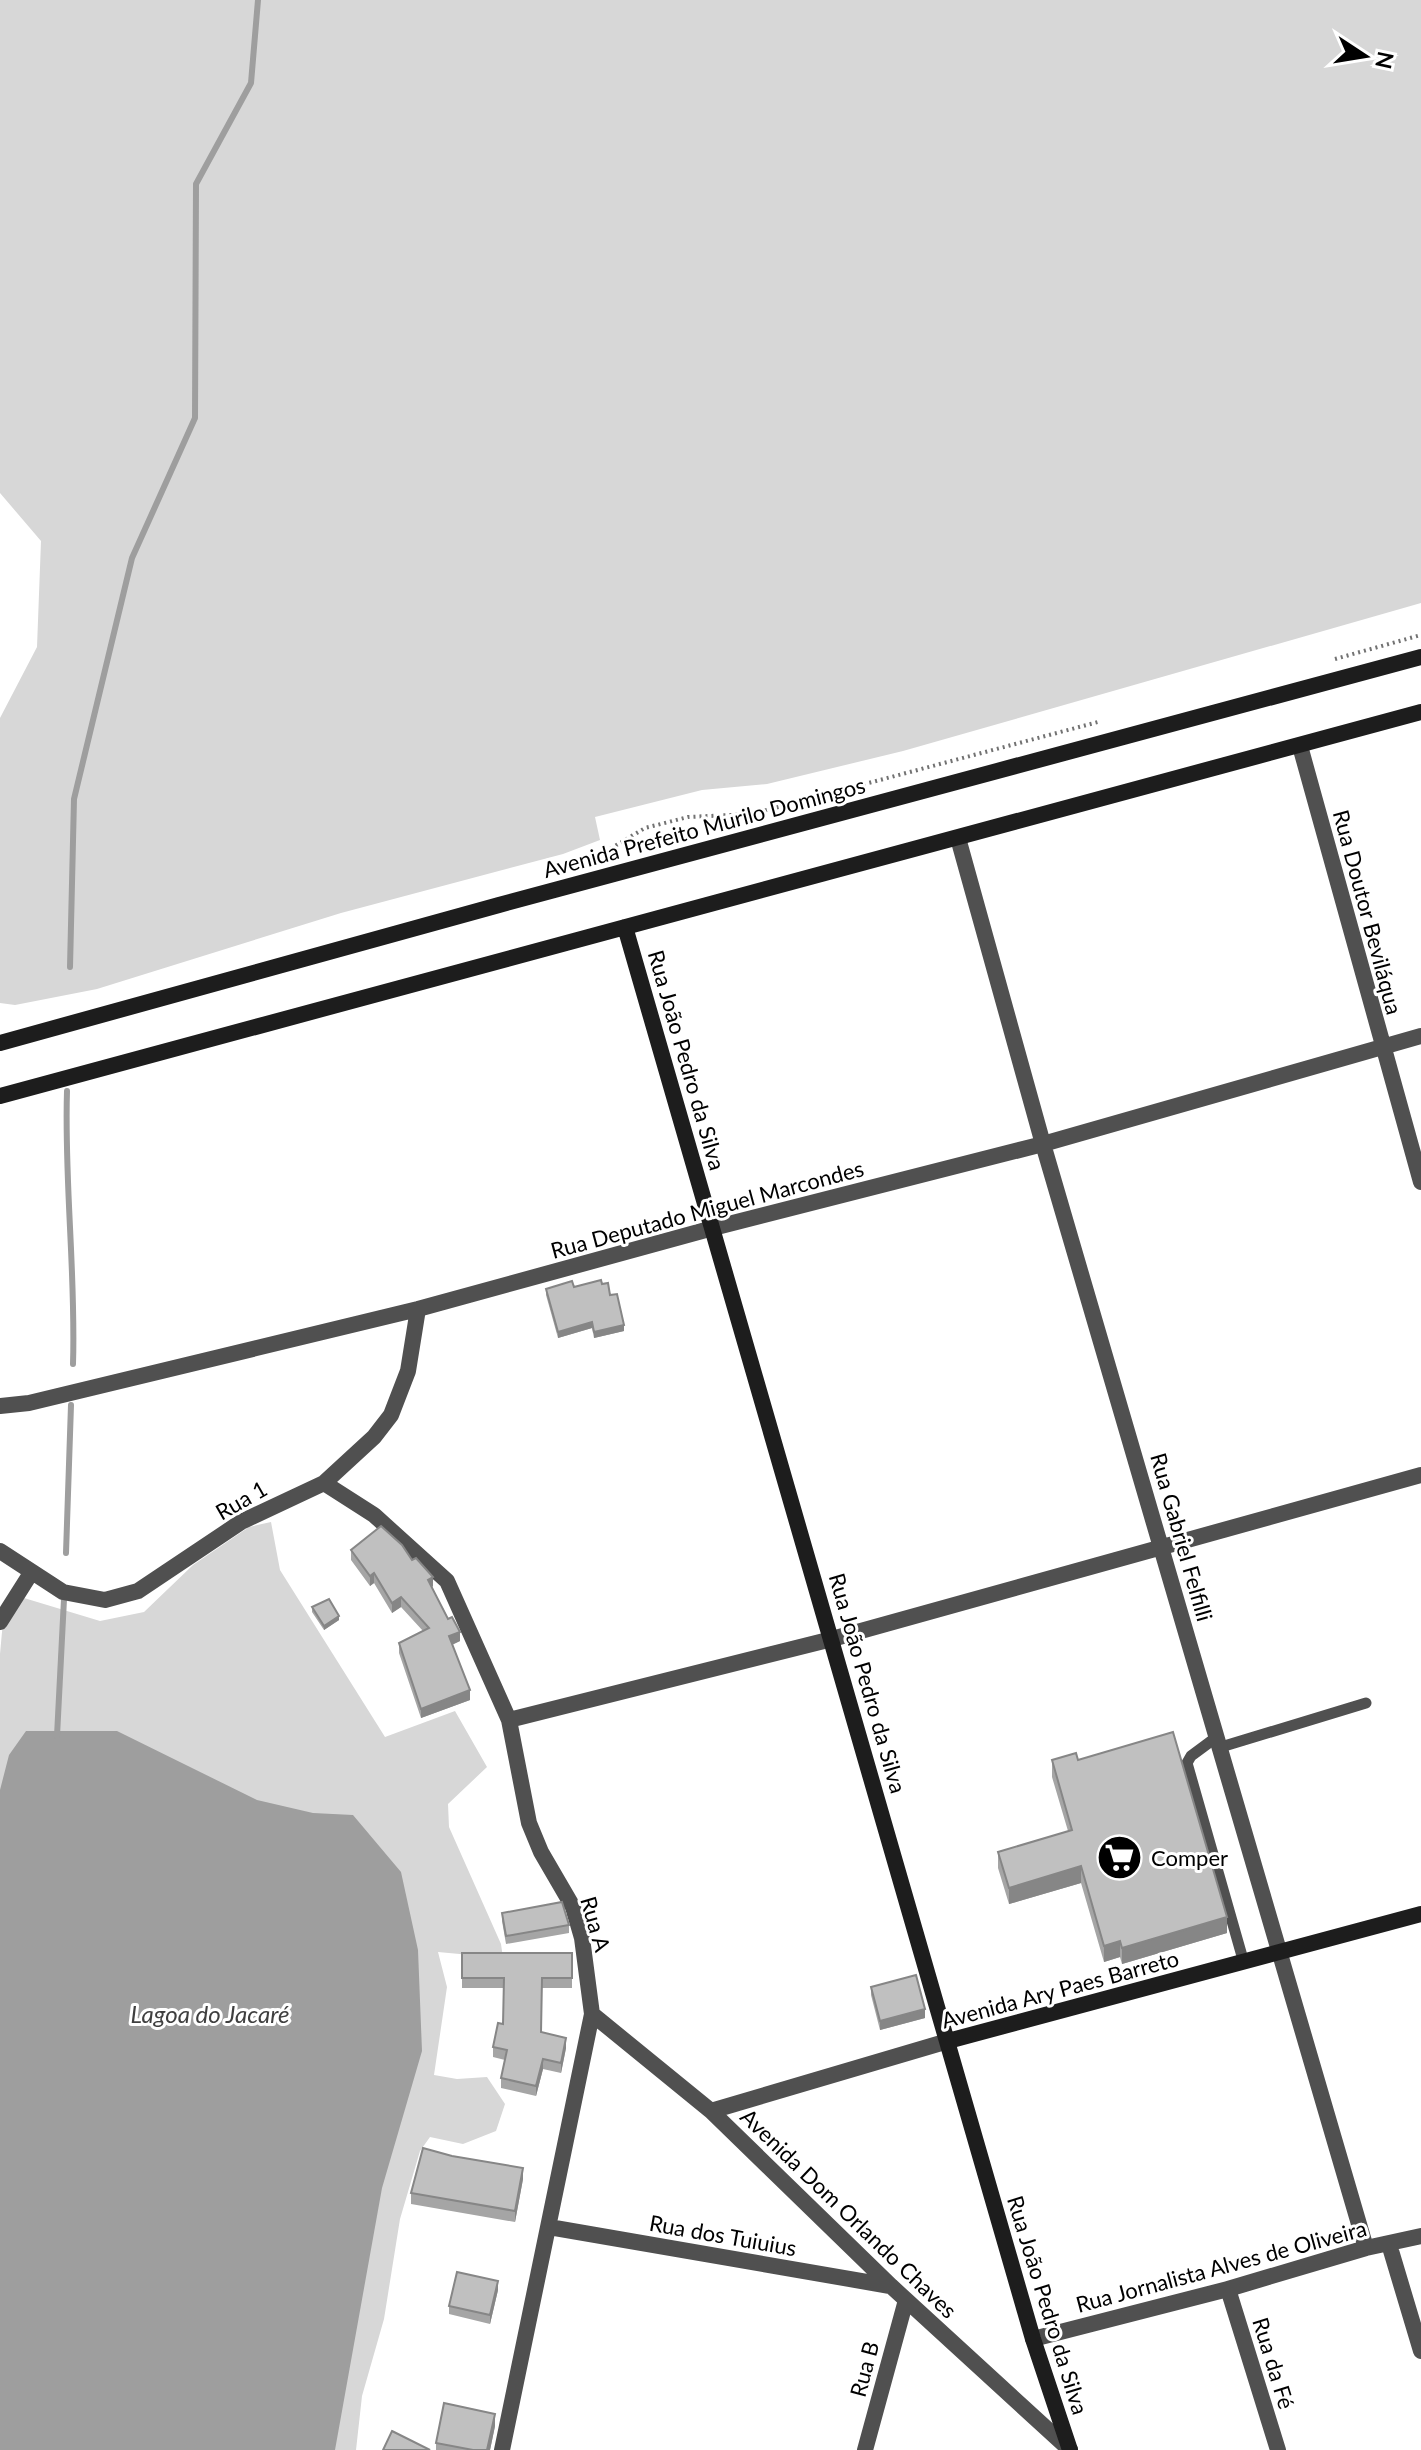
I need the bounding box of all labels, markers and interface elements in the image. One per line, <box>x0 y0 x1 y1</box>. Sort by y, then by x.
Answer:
north arrow <box>1325 16 1405 96</box>
text: N <box>1370 49 1400 71</box>
street label: Avenida Prefeito Murilo Domingos <box>540 771 868 883</box>
street label: Rua Doutor Beviláqua <box>1328 807 1408 1017</box>
street label: Rua João Pedro da Silva <box>643 947 731 1173</box>
street label: Rua Deputado Miguel Marcondes <box>548 1154 866 1264</box>
street label: Rua Gabriel Felfilli <box>1145 1450 1219 1624</box>
street label: Rua 1 <box>210 1475 272 1525</box>
street label: Rua João Pedro da Silva <box>824 1570 912 1796</box>
supermarket icon: Comper <box>1096 1833 1144 1881</box>
place label: Comper <box>1151 1844 1228 1871</box>
street label: Rua A <box>575 1893 617 1955</box>
street label: Avenida Ary Paes Barreto <box>938 1944 1182 2034</box>
water label: Lagoa do Jacaré <box>131 1999 289 2028</box>
street label: Avenida Dom Orlando Chaves <box>735 2103 963 2323</box>
street label: Rua João Pedro da Silva <box>1002 2192 1094 2418</box>
street label: Rua dos Tuiuius <box>647 2209 799 2261</box>
street label: Rua Jornalista Alves de Oliveira <box>1073 2214 1369 2318</box>
street label: Rua da Fé <box>1247 2314 1301 2412</box>
street label: Rua B <box>844 2338 884 2400</box>

